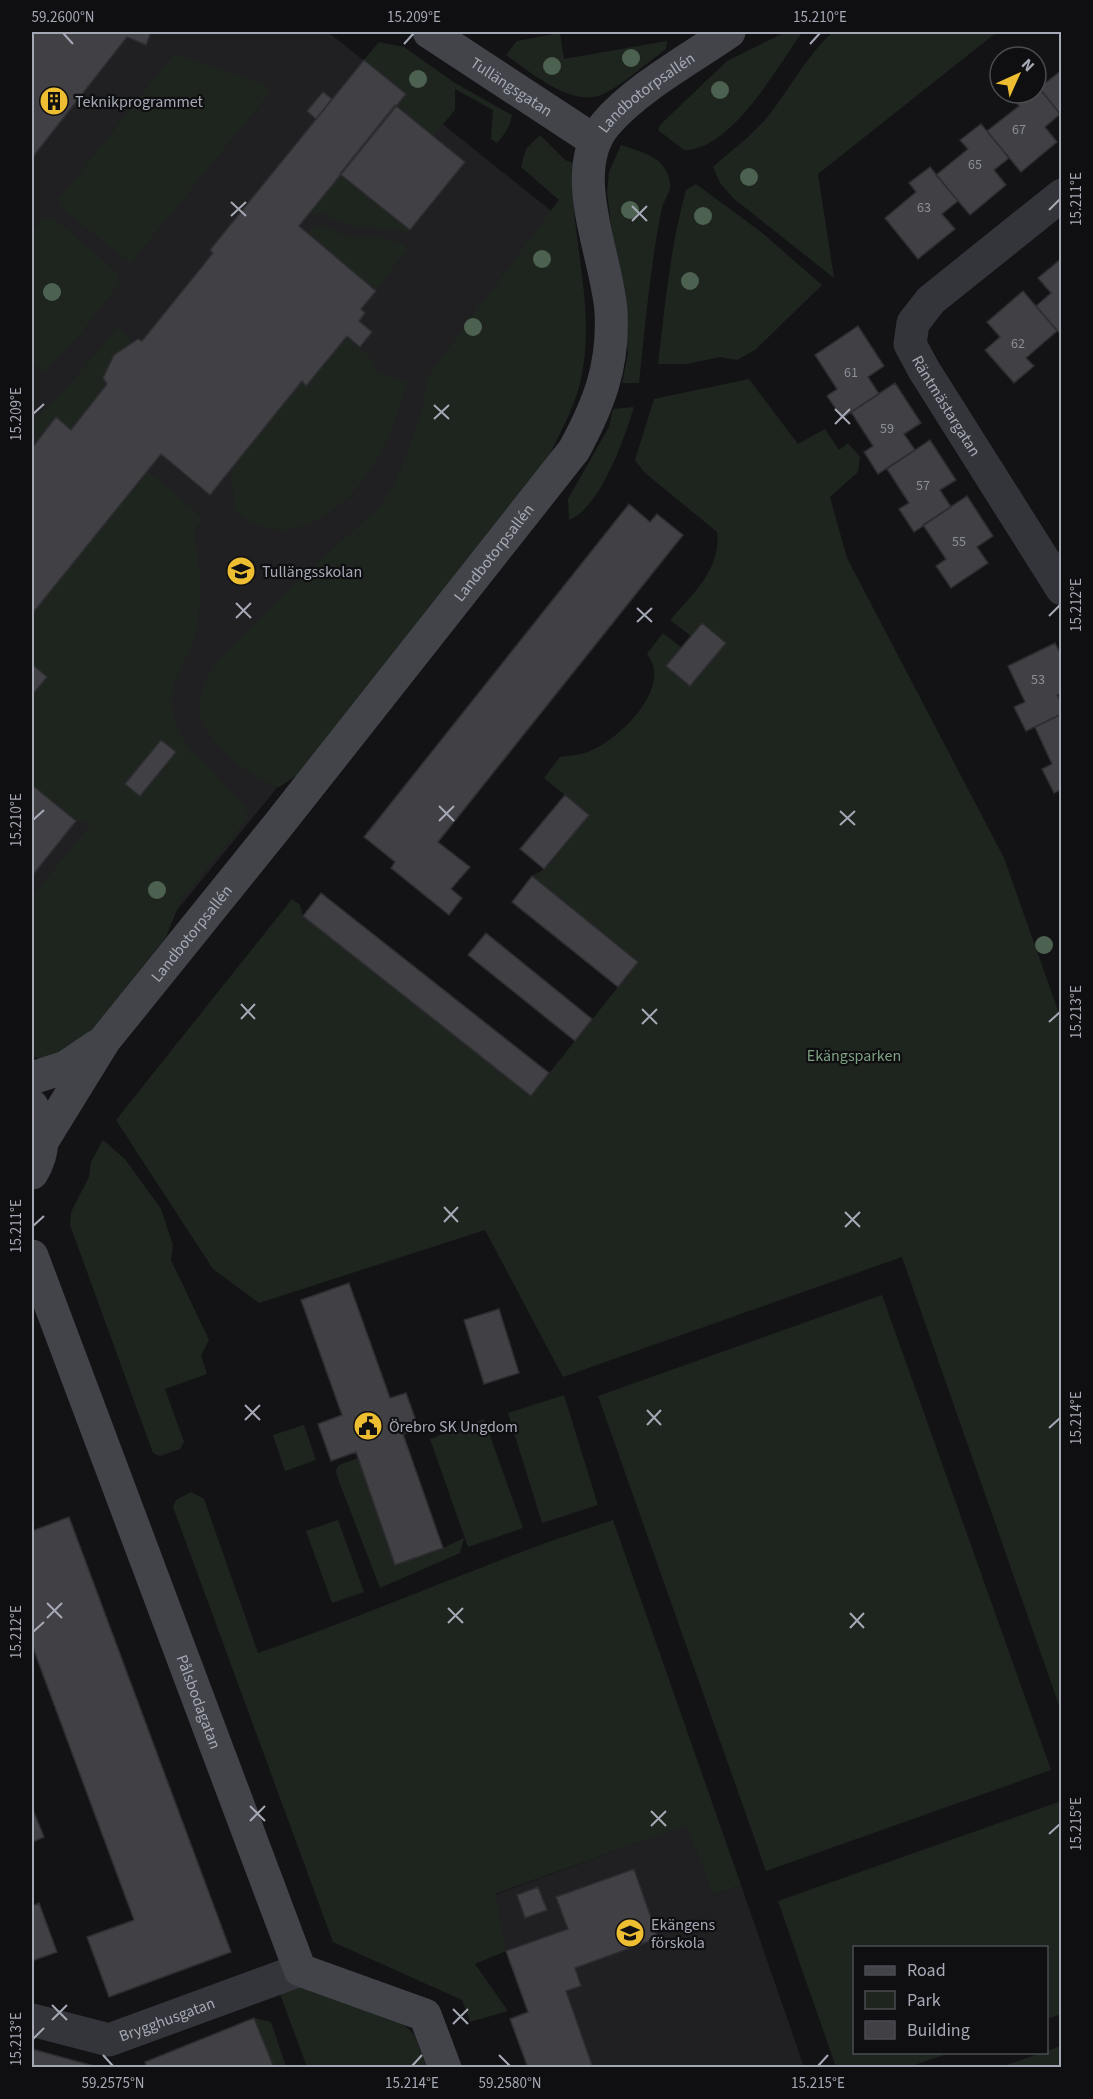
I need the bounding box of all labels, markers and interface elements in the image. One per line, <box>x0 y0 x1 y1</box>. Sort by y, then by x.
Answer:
text: 59.2600°N <box>31 7 95 28</box>
text: 15.209°E <box>387 7 441 28</box>
text: 15.210°E <box>793 7 847 28</box>
north arrow <box>988 45 1048 105</box>
street label: Landbotorpsallén <box>593 47 699 138</box>
street label: Tullängsgatan <box>466 52 557 122</box>
text: N <box>1016 54 1039 77</box>
building icon: Teknikprogrammet <box>38 85 70 117</box>
place label: Teknikprogrammet <box>75 91 204 113</box>
house number: 67 <box>1012 120 1026 140</box>
house number: 65 <box>968 155 982 175</box>
text: 15.211°E <box>1066 172 1087 226</box>
house number: 63 <box>917 198 931 218</box>
house number: 62 <box>1011 334 1025 354</box>
street label: Räntmästargatan <box>906 352 986 461</box>
house number: 61 <box>844 363 858 383</box>
text: 15.209°E <box>6 387 27 441</box>
house number: 59 <box>880 419 894 439</box>
house number: 57 <box>916 476 930 496</box>
street label: Landbotorpsallén <box>449 500 539 606</box>
house number: 55 <box>952 532 966 552</box>
school or university icon: Tullängsskolan <box>225 555 257 587</box>
place label: Tullängsskolan <box>262 561 362 583</box>
text: 15.212°E <box>1066 578 1087 632</box>
house number: 53 <box>1031 670 1045 690</box>
text: 15.210°E <box>6 793 27 847</box>
street label: Landbotorpsallén <box>146 881 238 987</box>
text: 15.213°E <box>1066 985 1087 1039</box>
park label: Ekängsparken <box>807 1045 901 1067</box>
text: 15.211°E <box>6 1199 27 1253</box>
text: 15.214°E <box>1066 1391 1087 1445</box>
public building icon: Örebro SK Ungdom <box>352 1410 384 1442</box>
place label: Örebro SK Ungdom <box>389 1416 518 1438</box>
text: 15.212°E <box>6 1605 27 1659</box>
street label: Pålsbodagatan <box>171 1652 226 1752</box>
text: 15.215°E <box>1066 1797 1087 1851</box>
place label: Ekängens förskola <box>651 1914 716 1954</box>
school or university icon: Ekängens förskola <box>614 1917 646 1949</box>
legend <box>853 1946 1048 2054</box>
text: Road <box>907 1958 946 1983</box>
text: Park <box>907 1988 941 2013</box>
street label: Brygghusgatan <box>116 1992 218 2047</box>
text: 15.213°E <box>6 2012 27 2066</box>
text: Building <box>907 2018 970 2043</box>
text: 59.2575°N <box>81 2073 145 2094</box>
text: 15.214°E <box>385 2073 439 2094</box>
text: 59.2580°N <box>478 2073 542 2094</box>
text: 15.215°E <box>791 2073 845 2094</box>

